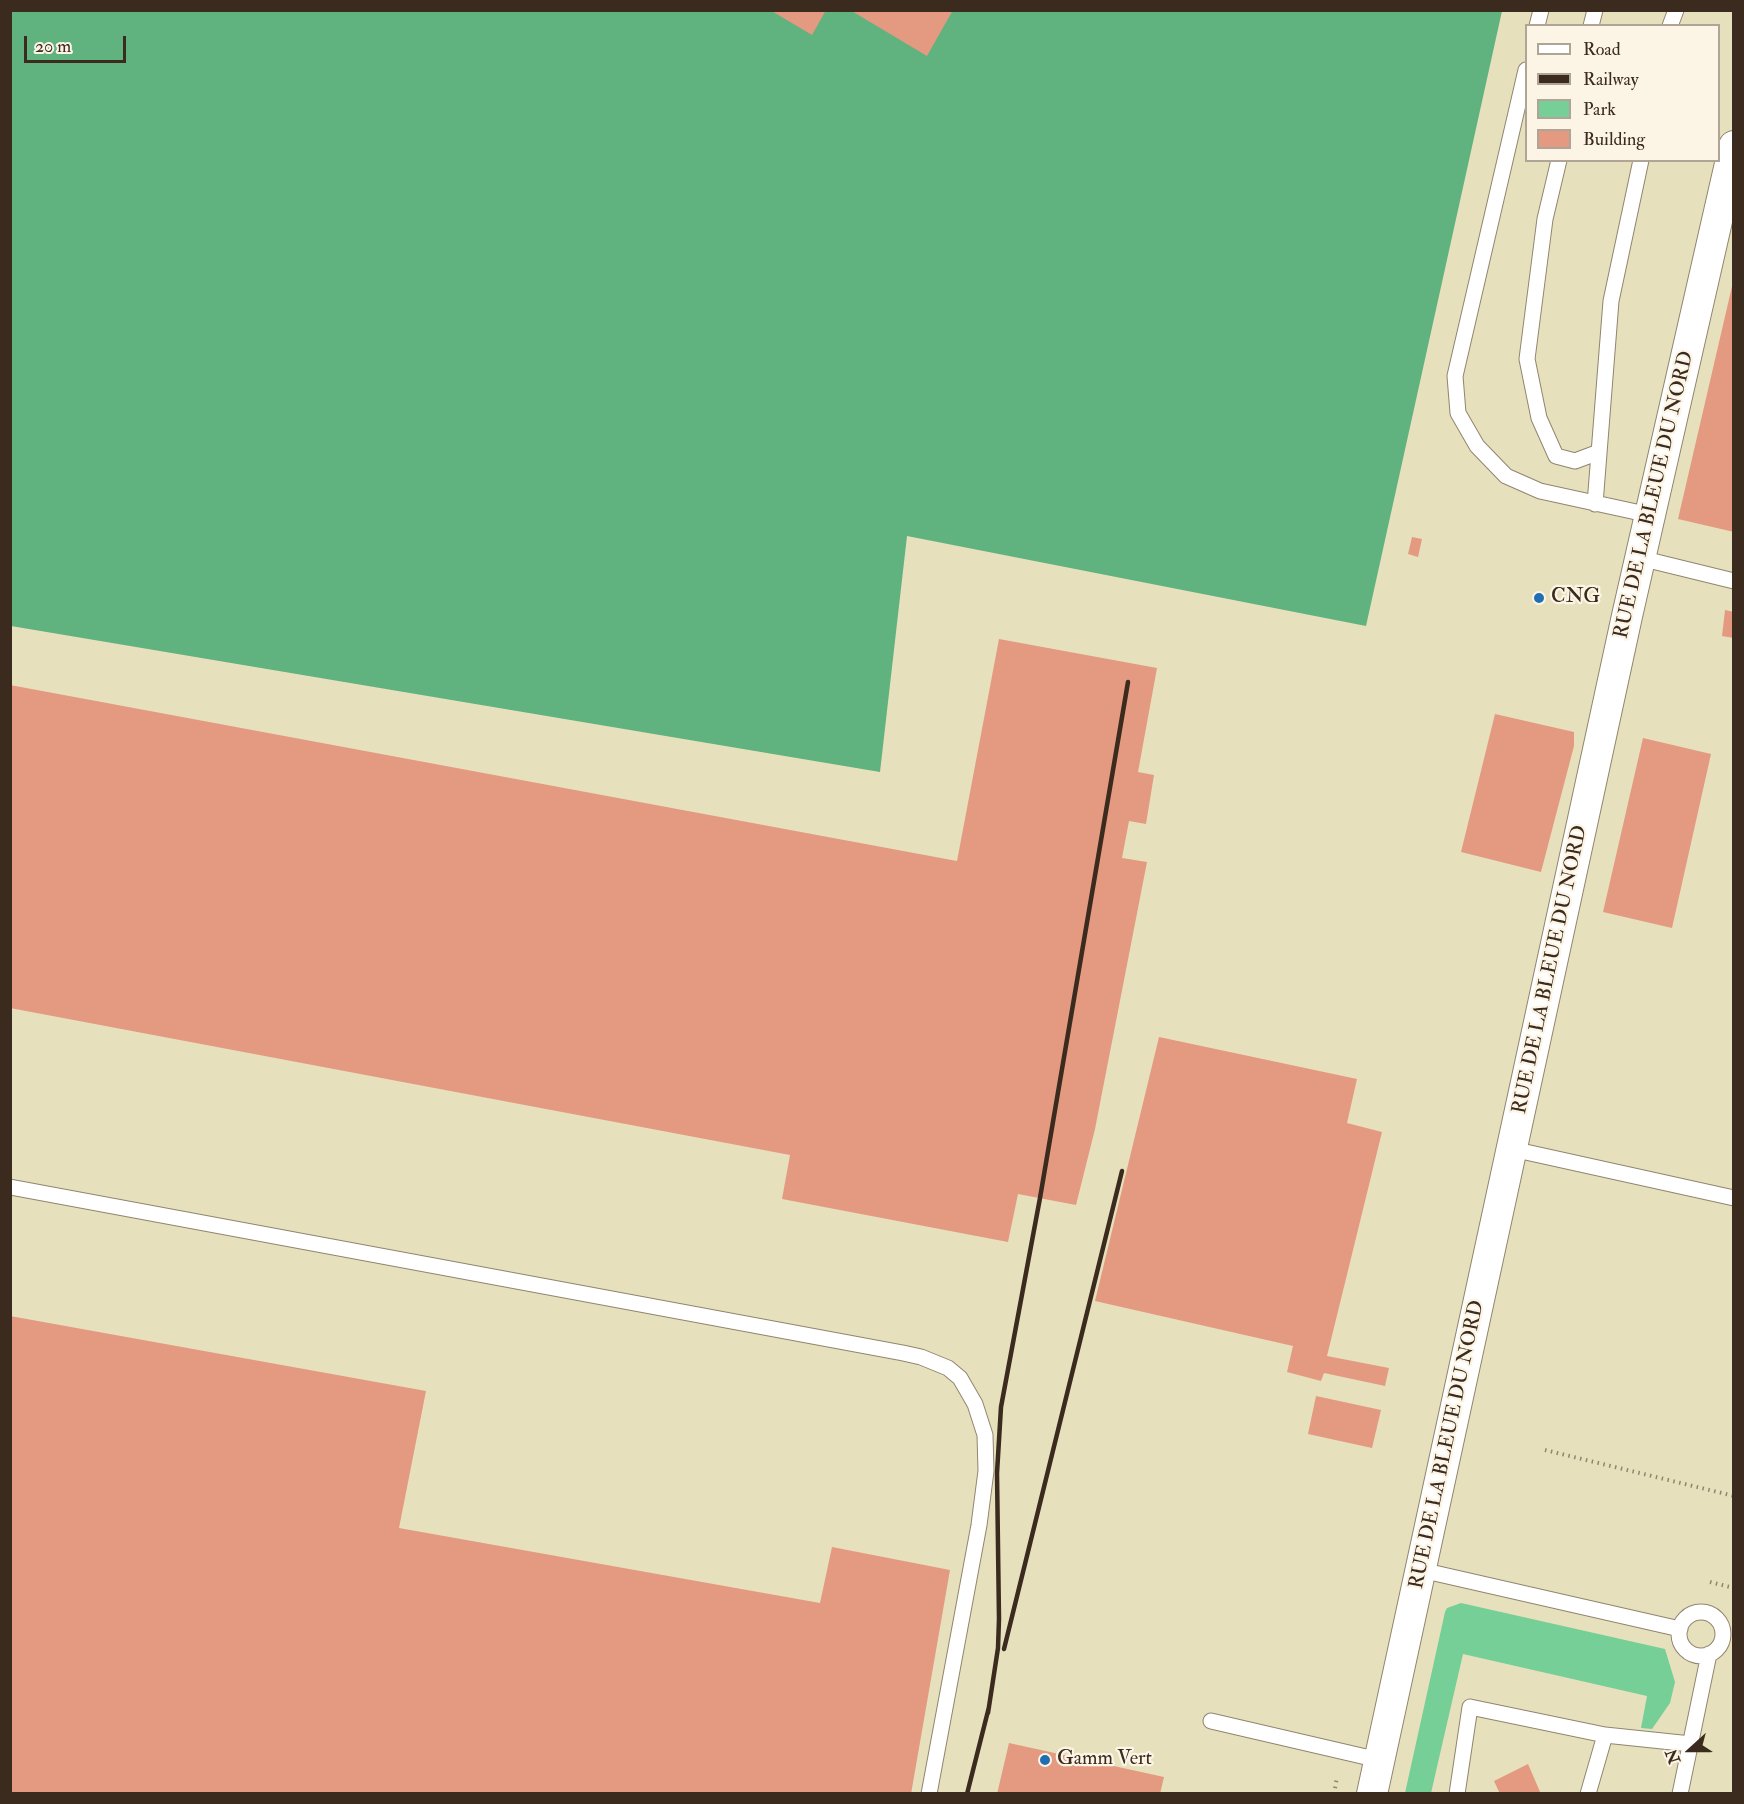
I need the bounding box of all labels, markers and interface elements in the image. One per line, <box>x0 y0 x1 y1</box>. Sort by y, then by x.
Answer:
scale bar <box>27 24 129 62</box>
legend <box>1525 24 1720 162</box>
text: 20 m <box>35 35 71 58</box>
text: Road <box>1583 38 1621 61</box>
text: Railway <box>1583 68 1639 91</box>
text: Park <box>1583 98 1616 121</box>
text: Building <box>1583 128 1645 151</box>
street label: RUE DE LA BLEUE DU NORD <box>1610 349 1700 641</box>
place label: CNG <box>1551 586 1600 610</box>
marker: CNG <box>1532 591 1546 605</box>
street label: RUE DE LA BLEUE DU NORD <box>1509 824 1593 1116</box>
street label: RUE DE LA BLEUE DU NORD <box>1406 1299 1490 1591</box>
north arrow <box>1660 1720 1720 1780</box>
text: N <box>1661 1746 1685 1767</box>
place label: Gamm Vert <box>1057 1748 1152 1772</box>
marker: Gamm Vert <box>1038 1753 1052 1767</box>

